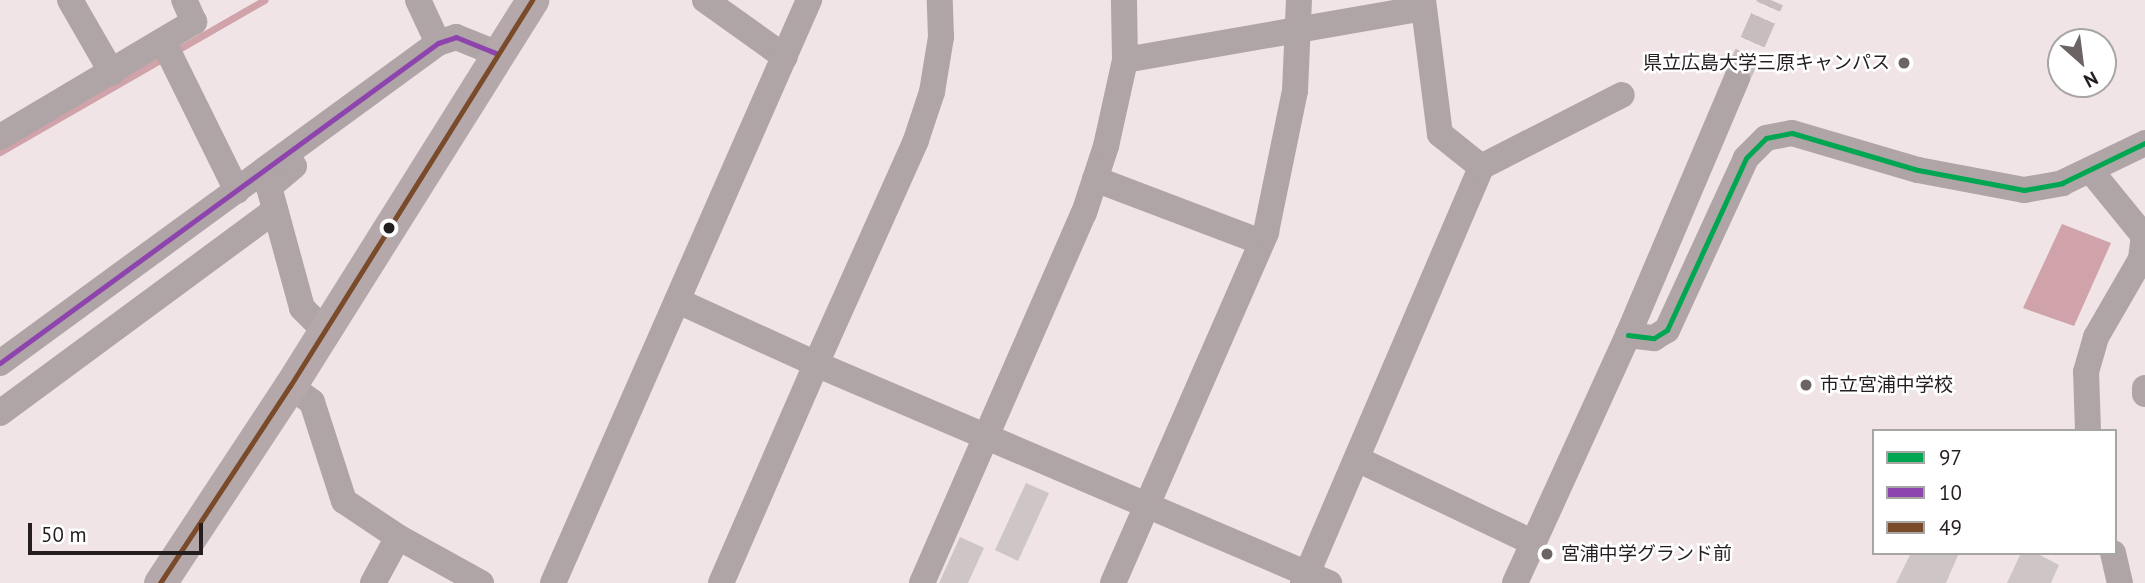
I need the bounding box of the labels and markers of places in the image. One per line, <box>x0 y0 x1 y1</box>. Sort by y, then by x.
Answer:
place label: 県立広島大学三原キャンパス <box>1643 52 1890 74</box>
marker: 県立広島大学三原キャンパス <box>1896 55 1912 71</box>
unlabelled marker <box>382 221 396 235</box>
place label: 市立宮浦中学校 <box>1820 374 1953 396</box>
marker: 市立宮浦中学校 <box>1798 377 1814 393</box>
place label: 宮浦中学グランド前 <box>1561 543 1732 565</box>
marker: 宮浦中学グランド前 <box>1539 546 1555 562</box>

